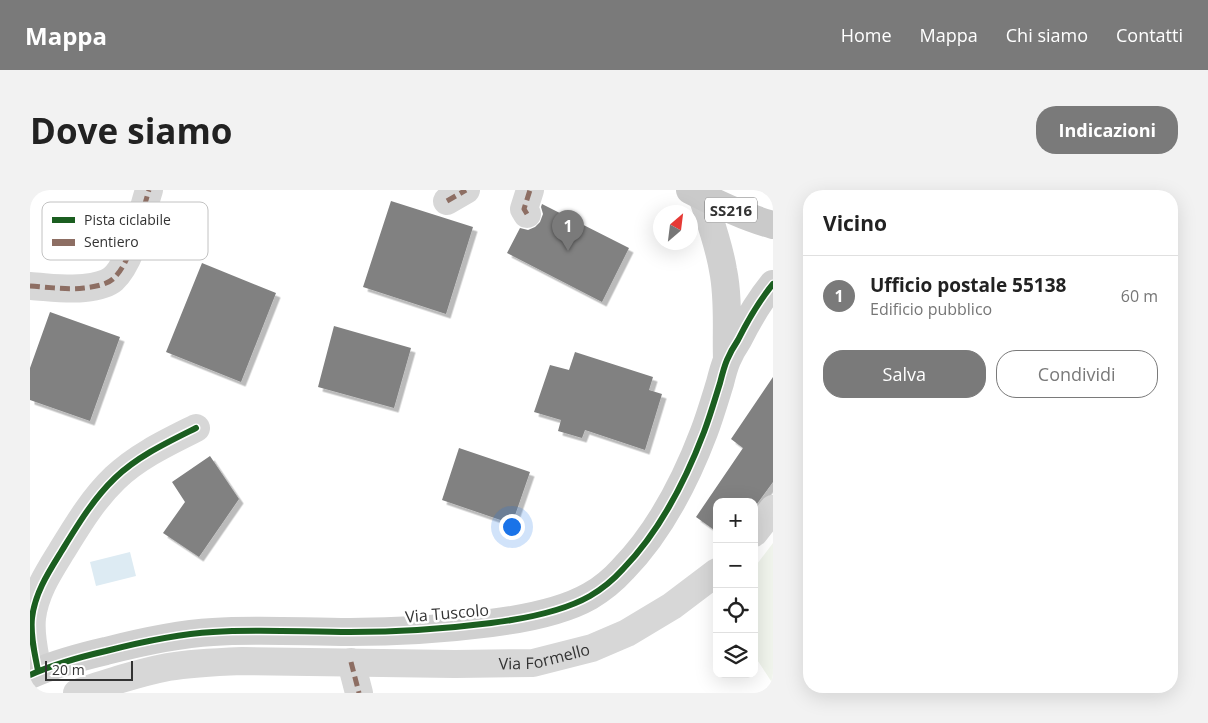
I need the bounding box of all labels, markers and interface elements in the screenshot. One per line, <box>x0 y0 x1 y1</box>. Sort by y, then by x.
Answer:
text: Mappa <box>25 19 107 52</box>
text: Home <box>841 23 892 47</box>
text: Mappa <box>920 23 978 47</box>
text: Chi siamo <box>1006 23 1088 47</box>
text: Contatti <box>1116 23 1183 47</box>
button: Indicazioni <box>1036 106 1178 154</box>
text: Dove siamo <box>30 107 233 154</box>
road number: SS216 <box>705 198 757 222</box>
legend <box>42 202 208 260</box>
north arrow <box>653 205 698 250</box>
text: Vicino <box>823 209 887 237</box>
text: Pista ciclabile <box>84 210 171 229</box>
pin: 1 <box>552 210 584 251</box>
text: Sentiero <box>84 232 139 251</box>
text: Ufficio postale 55138 <box>870 272 1066 298</box>
text: 1 <box>834 285 844 307</box>
text: 60 m <box>1121 285 1158 307</box>
text: Edificio pubblico <box>870 298 992 320</box>
button: Salva <box>823 350 986 398</box>
button: Condividi <box>996 350 1158 398</box>
map controls <box>713 498 758 678</box>
button: + <box>713 498 758 543</box>
your location <box>499 514 525 540</box>
button: − <box>713 543 758 588</box>
button: locate <box>713 588 758 633</box>
street label: Via Tuscolo <box>404 598 490 628</box>
button: layers <box>713 633 758 678</box>
street label: Via Formello <box>499 638 592 674</box>
scale bar <box>45 658 132 681</box>
text: 20 m <box>52 660 85 679</box>

